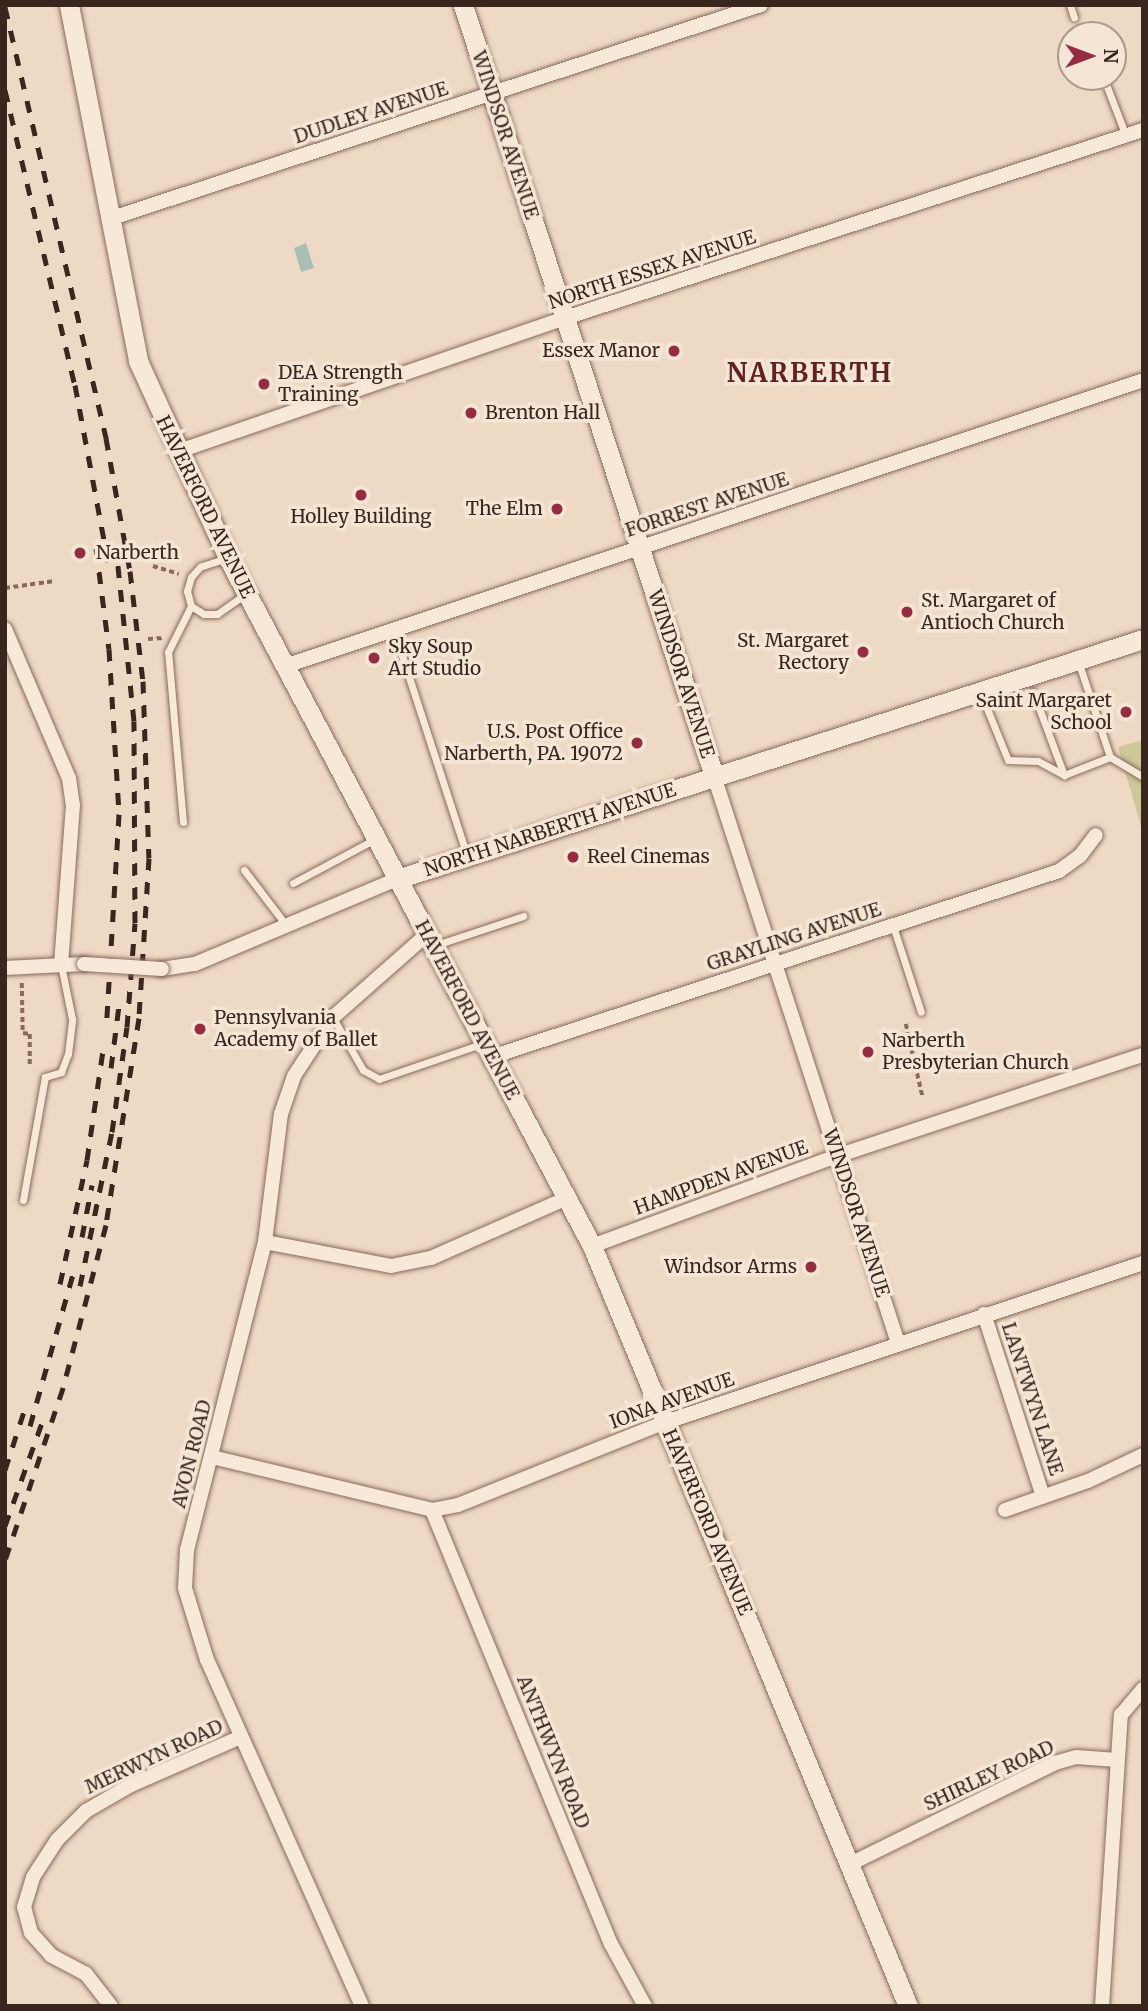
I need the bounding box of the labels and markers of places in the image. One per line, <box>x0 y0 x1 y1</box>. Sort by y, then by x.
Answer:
place label: Essex Manor <box>542 340 660 362</box>
marker: Essex Manor <box>666 343 682 359</box>
place label: DEA Strength Training <box>278 362 403 406</box>
marker: DEA Strength Training <box>256 376 272 392</box>
place label: Brenton Hall <box>485 402 600 424</box>
marker: Brenton Hall <box>463 405 479 421</box>
marker: Holley Building <box>353 487 369 503</box>
place label: The Elm <box>466 498 543 520</box>
marker: The Elm <box>549 501 565 517</box>
place label: Holley Building <box>290 506 432 528</box>
place label: Narberth <box>96 542 179 564</box>
marker: Narberth <box>70 543 90 563</box>
place label: St. Margaret of Antioch Church <box>921 590 1064 634</box>
marker: St. Margaret of Antioch Church <box>899 604 915 620</box>
place label: St. Margaret Rectory <box>737 630 849 674</box>
place label: Sky Soup Art Studio <box>388 636 481 680</box>
marker: St. Margaret Rectory <box>855 644 871 660</box>
marker: Sky Soup Art Studio <box>366 650 382 666</box>
place label: Saint Margaret School <box>976 690 1112 734</box>
marker: Saint Margaret School <box>1118 704 1134 720</box>
place label: U.S. Post Office Narberth, PA. 19072 <box>444 721 623 765</box>
marker: U.S. Post Office Narberth, PA. 19072 <box>629 735 645 751</box>
place label: Reel Cinemas <box>587 846 710 868</box>
marker: Reel Cinemas <box>565 849 581 865</box>
place label: Pennsylvania Academy of Ballet <box>214 1007 378 1051</box>
marker: Pennsylvania Academy of Ballet <box>192 1021 208 1037</box>
place label: Narberth Presbyterian Church <box>882 1030 1069 1074</box>
marker: Narberth Presbyterian Church <box>860 1044 876 1060</box>
place label: Windsor Arms <box>664 1256 797 1278</box>
marker: Windsor Arms <box>803 1259 819 1275</box>

